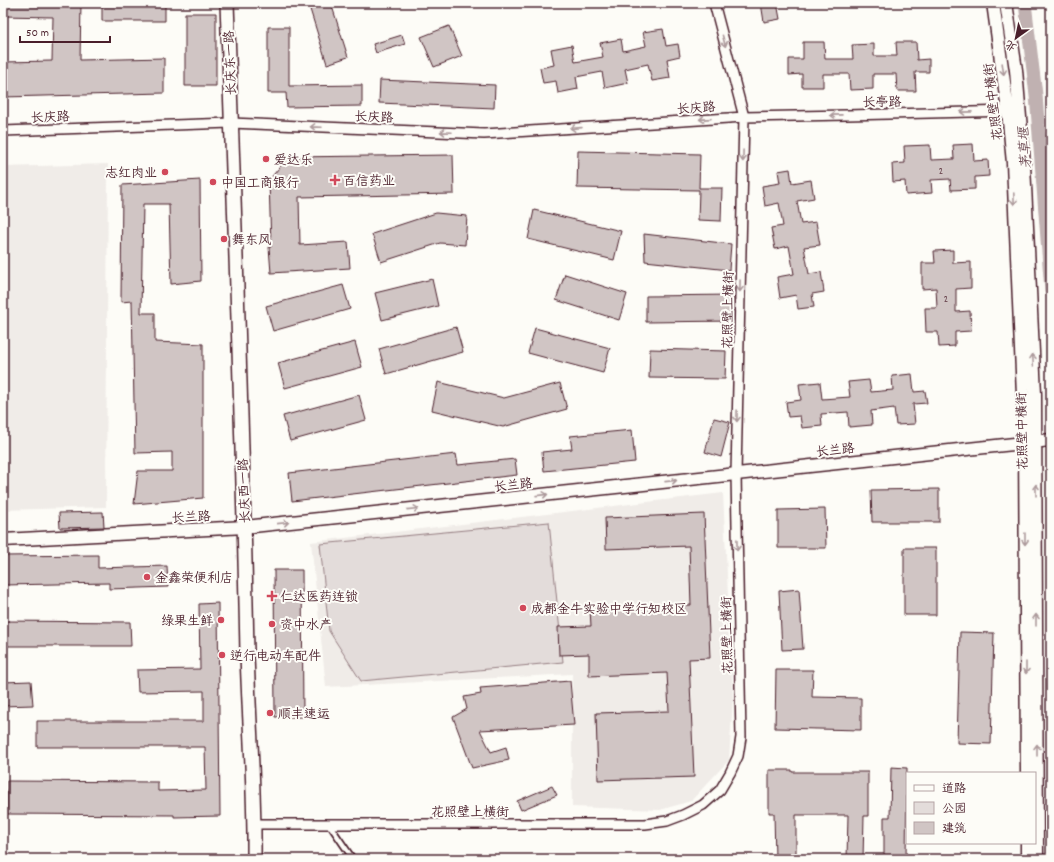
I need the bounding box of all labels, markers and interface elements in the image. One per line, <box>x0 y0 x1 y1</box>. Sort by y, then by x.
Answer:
scale bar <box>20 18 110 44</box>
north arrow <box>996 18 1036 58</box>
text: 50 m <box>26 25 49 42</box>
street label: 长庆东一路 <box>221 30 242 96</box>
one-way arrow <box>721 34 728 47</box>
text: 北 <box>1003 35 1021 54</box>
street label: 花照壁中横街 <box>980 62 1009 142</box>
one-way arrow <box>999 62 1006 75</box>
street label: 长亭路 <box>862 94 902 113</box>
street label: 长庆路 <box>676 99 716 120</box>
street label: 长庆路 <box>30 108 70 129</box>
street label: 长庆路 <box>354 108 394 129</box>
one-way arrow <box>960 109 973 116</box>
one-way arrow <box>830 112 843 119</box>
one-way arrow <box>699 116 712 123</box>
one-way arrow <box>310 123 323 131</box>
one-way arrow <box>570 124 583 131</box>
water label: 茅草堰 <box>1014 124 1037 170</box>
one-way arrow <box>440 129 453 136</box>
one-way arrow <box>739 149 747 162</box>
place label: 爱达乐 <box>274 152 313 171</box>
marker: 爱达乐 <box>261 154 271 164</box>
house number: 2 <box>939 164 944 180</box>
place label: 志红肉业 <box>105 165 157 184</box>
marker: 志红肉业 <box>160 167 170 177</box>
place label: 百信药业 <box>343 173 395 192</box>
place label: 中国工商银行 <box>221 175 299 194</box>
marker: 百信药业 <box>330 175 340 185</box>
marker: 中国工商银行 <box>208 177 218 187</box>
one-way arrow <box>1011 192 1018 205</box>
place label: 舞东风 <box>232 232 271 251</box>
marker: 舞东风 <box>219 234 229 244</box>
street label: 花照壁上横街 <box>719 271 740 349</box>
one-way arrow <box>736 279 744 292</box>
house number: 2 <box>944 292 949 308</box>
one-way arrow <box>1029 354 1037 367</box>
street label: 花照壁中横街 <box>1013 392 1034 470</box>
one-way arrow <box>733 409 741 422</box>
street label: 长兰路 <box>815 440 856 463</box>
street label: 长庆西一路 <box>235 458 256 524</box>
street label: 长兰路 <box>493 475 534 498</box>
one-way arrow <box>664 477 677 484</box>
one-way arrow <box>1032 484 1040 497</box>
one-way arrow <box>535 491 548 498</box>
one-way arrow <box>406 505 419 512</box>
street label: 长兰路 <box>171 508 211 529</box>
one-way arrow <box>276 519 289 526</box>
one-way arrow <box>1021 532 1029 545</box>
one-way arrow <box>733 538 741 551</box>
place label: 金鑫荣便利店 <box>155 570 233 589</box>
marker: 金鑫荣便利店 <box>142 572 152 582</box>
place label: 仁达医药连锁 <box>280 589 358 608</box>
marker: 仁达医药连锁 <box>267 591 277 601</box>
street label: 花照壁上横街 <box>718 596 739 674</box>
place label: 成都金牛实验中学行知校区 <box>531 601 687 620</box>
marker: 成都金牛实验中学行知校区 <box>518 603 528 613</box>
place label: 绿果生鲜 <box>161 613 214 632</box>
one-way arrow <box>1032 614 1040 627</box>
marker: 绿果生鲜 <box>216 615 226 625</box>
place label: 资中水产 <box>280 617 332 636</box>
marker: 资中水产 <box>267 619 277 629</box>
place label: 逆行电动车配件 <box>230 648 321 667</box>
marker: 逆行电动车配件 <box>217 650 227 660</box>
one-way arrow <box>1022 661 1030 674</box>
place label: 顺丰速运 <box>278 706 330 725</box>
marker: 顺丰速运 <box>265 708 275 718</box>
one-way arrow <box>1033 744 1041 757</box>
legend <box>906 772 1036 844</box>
text: 道路 <box>942 781 966 798</box>
text: 公园 <box>942 801 966 818</box>
street label: 花照壁上横街 <box>431 804 509 823</box>
text: 建筑 <box>942 821 966 838</box>

